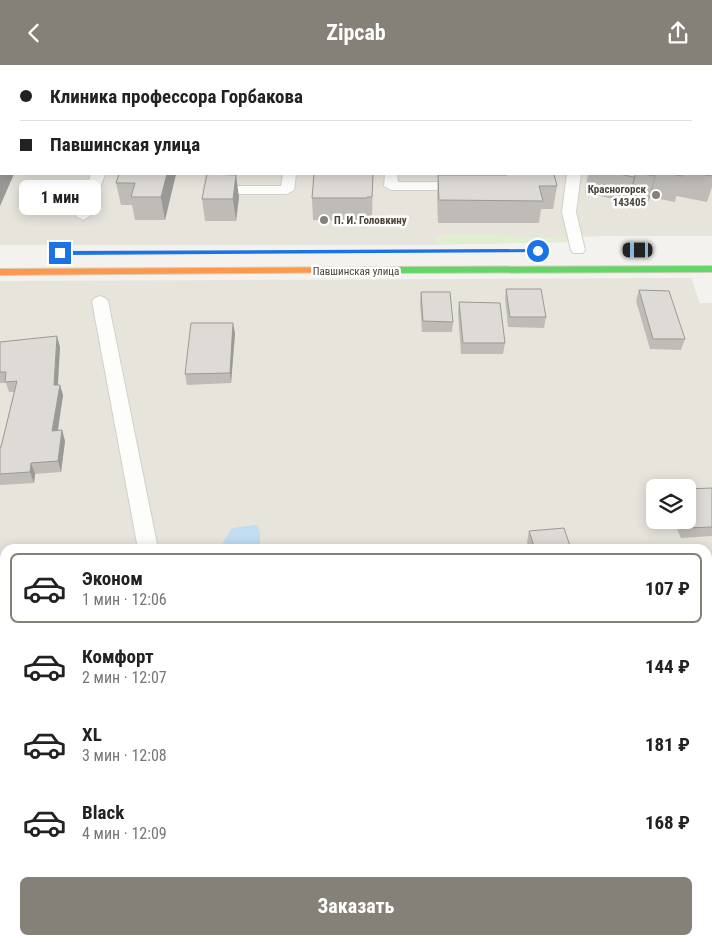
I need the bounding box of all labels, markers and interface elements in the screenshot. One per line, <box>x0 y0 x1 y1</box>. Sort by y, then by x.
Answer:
icon: back <box>20 19 48 47</box>
icon: share <box>664 19 692 47</box>
text: Zipcab <box>326 20 386 45</box>
text: Клиника профессора Горбакова <box>50 85 303 108</box>
text: Павшинская улица <box>50 133 200 156</box>
callout: 1 мин <box>19 181 101 215</box>
place label: Красногорск 143405 <box>588 183 646 209</box>
text: 1 мин <box>41 188 79 207</box>
marker: Красногорск 143405 <box>650 189 662 201</box>
marker: П. И. Головкину <box>318 214 330 226</box>
place label: П. И. Головкину <box>334 214 407 227</box>
route start <box>527 240 549 262</box>
route end <box>49 242 71 264</box>
car <box>623 243 653 258</box>
street label: Павшинская улица <box>313 265 399 278</box>
map controls <box>646 479 696 529</box>
button: layers <box>646 479 696 529</box>
icon: car <box>22 566 67 611</box>
text: Эконом <box>82 567 143 590</box>
text: 107 ₽ <box>645 577 690 600</box>
text: 1 мин · 12:06 <box>82 590 167 609</box>
icon: car <box>22 644 67 689</box>
text: Комфорт <box>82 645 154 668</box>
text: 144 ₽ <box>645 655 690 678</box>
text: 2 мин · 12:07 <box>82 668 167 687</box>
icon: car <box>22 722 67 767</box>
text: XL <box>82 723 102 746</box>
text: 181 ₽ <box>645 733 690 756</box>
text: 3 мин · 12:08 <box>82 746 167 765</box>
icon: car <box>22 800 67 845</box>
text: Black <box>82 801 124 824</box>
text: 168 ₽ <box>645 811 690 834</box>
text: 4 мин · 12:09 <box>82 824 167 843</box>
button: Заказать <box>20 877 692 935</box>

